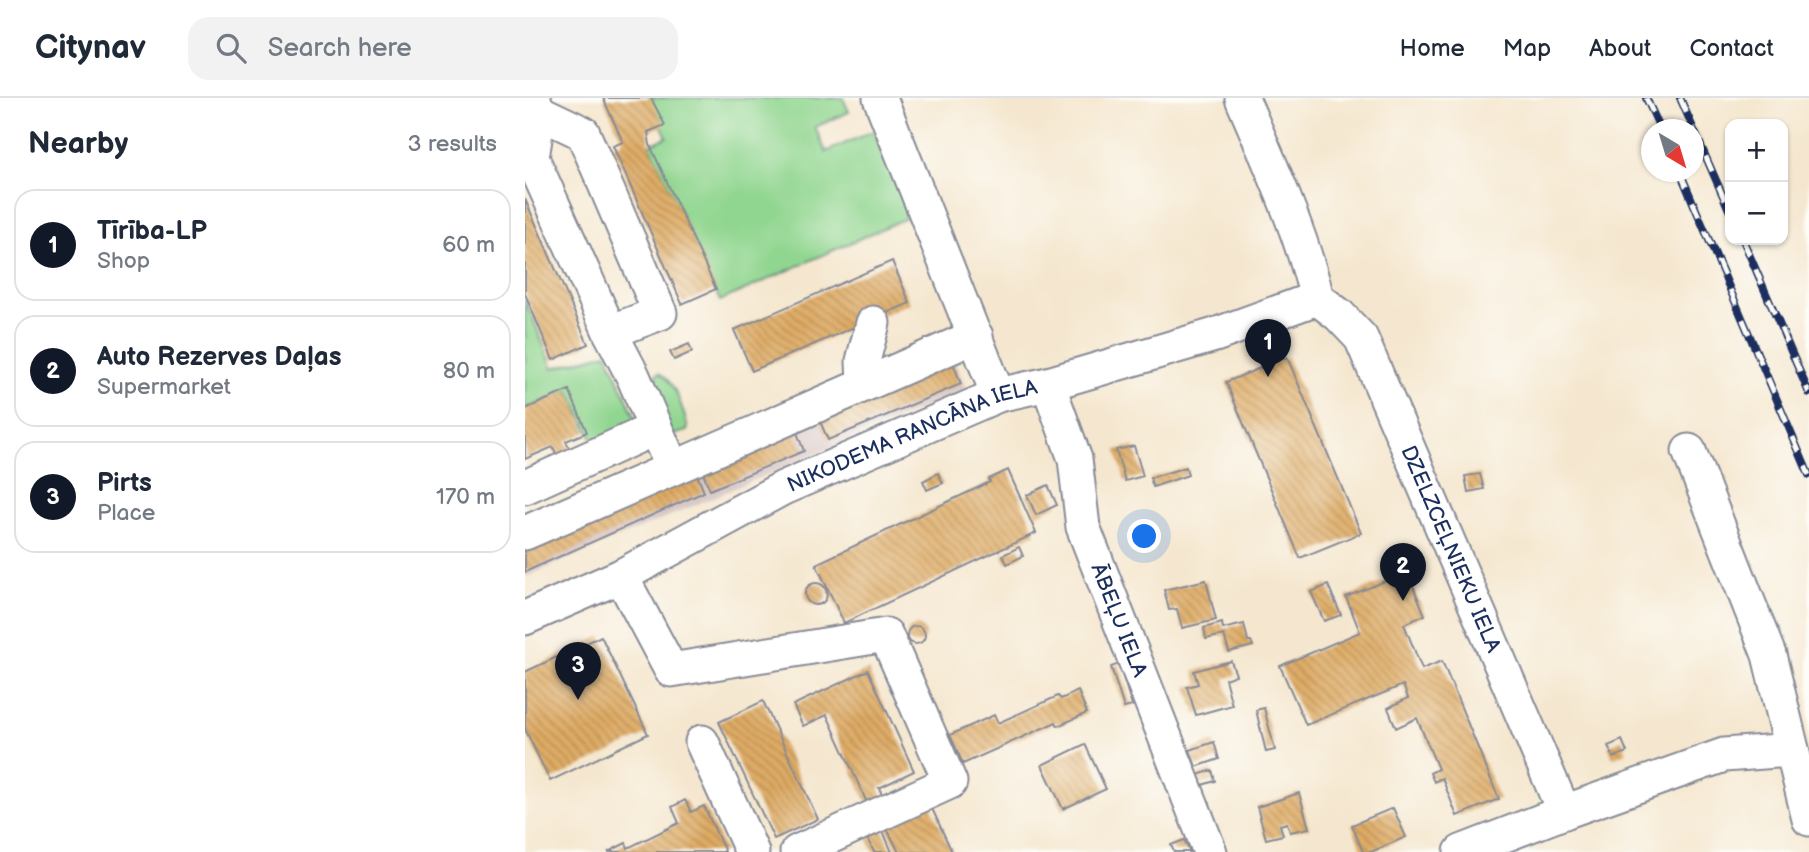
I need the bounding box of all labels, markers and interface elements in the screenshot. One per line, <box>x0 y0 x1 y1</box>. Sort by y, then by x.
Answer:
search box <box>188 17 678 80</box>
text: Citynav <box>35 28 146 68</box>
icon: search <box>212 29 250 67</box>
text: Search here <box>268 33 412 64</box>
text: Home <box>1400 34 1465 63</box>
text: Map <box>1503 34 1551 63</box>
text: About <box>1589 34 1651 63</box>
text: Contact <box>1689 34 1774 63</box>
north arrow <box>1641 119 1704 182</box>
map controls <box>1725 119 1788 245</box>
button: + <box>1725 119 1788 182</box>
text: Nearby <box>28 126 128 162</box>
text: 3 results <box>408 130 497 158</box>
button: − <box>1725 182 1788 245</box>
text: Tīrība-LP <box>97 216 207 247</box>
text: 1 <box>48 231 58 259</box>
text: 60 m <box>442 231 495 259</box>
text: Shop <box>97 247 150 275</box>
pin: 1 <box>1245 319 1291 377</box>
text: Auto Rezerves Daļas <box>97 342 341 373</box>
text: 2 <box>46 357 60 385</box>
text: 80 m <box>443 357 495 385</box>
text: Supermarket <box>97 373 231 401</box>
street label: NIKODEMA RANCĀNA IELA <box>783 374 1040 497</box>
street label: DZELZCEĻNIEKU IELA <box>1396 442 1507 656</box>
text: Pirts <box>97 468 152 499</box>
text: 3 <box>46 483 60 511</box>
text: 170 m <box>436 483 495 511</box>
text: Place <box>97 499 155 527</box>
your location <box>1127 519 1161 553</box>
pin: 2 <box>1380 543 1426 601</box>
street label: ĀBEĻU IELA <box>1086 560 1153 680</box>
pin: 3 <box>555 642 601 700</box>

